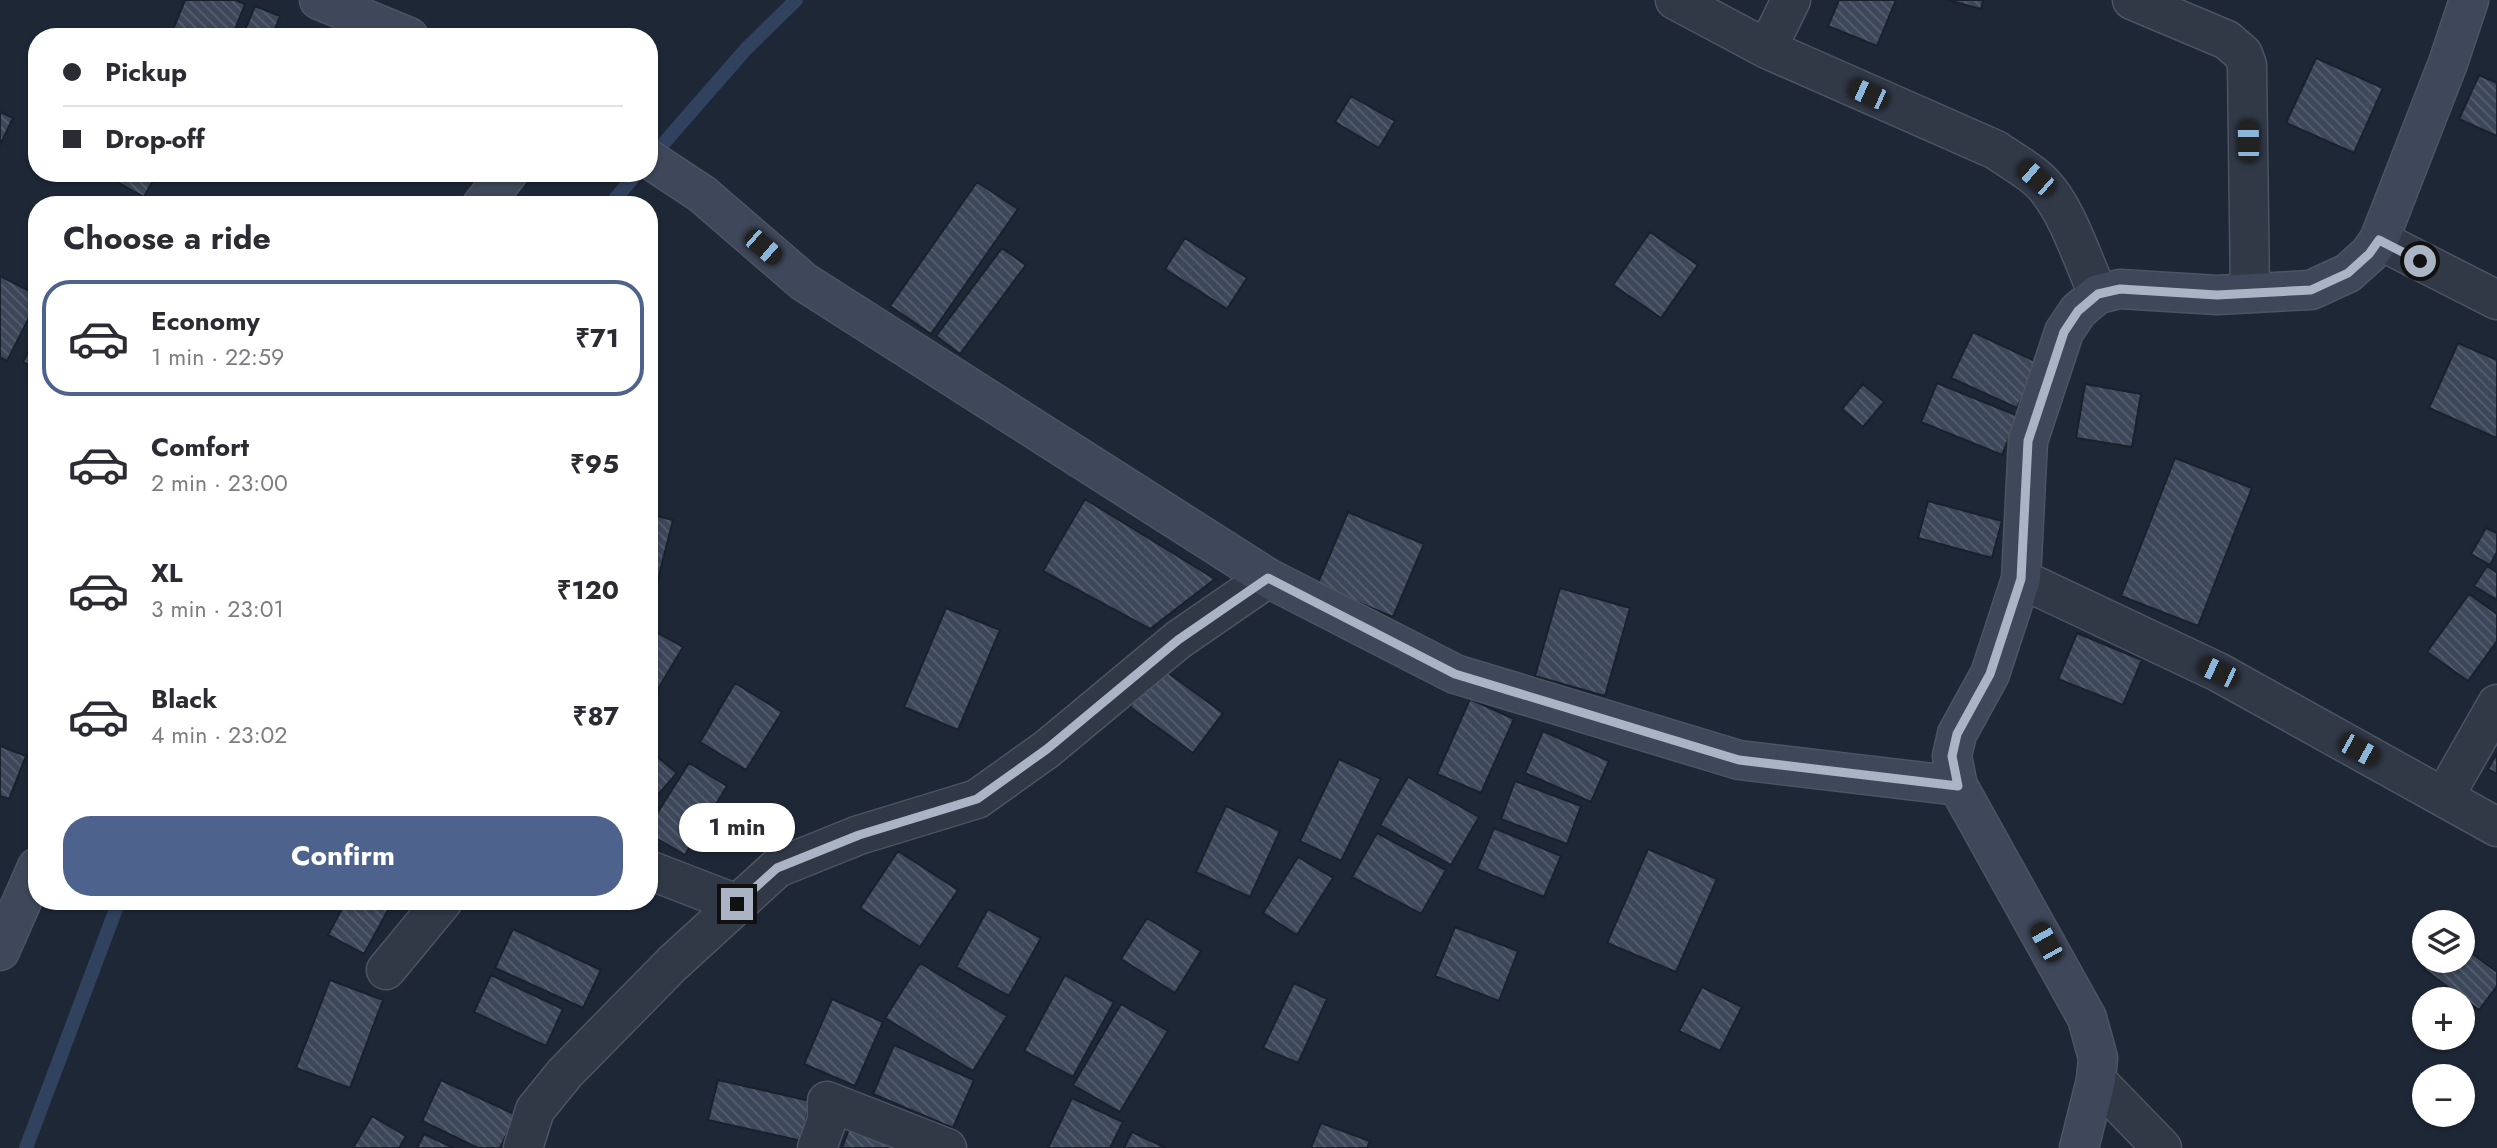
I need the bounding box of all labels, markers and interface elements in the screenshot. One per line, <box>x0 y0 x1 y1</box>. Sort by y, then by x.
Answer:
text: Pickup <box>105 53 187 91</box>
car <box>1845 76 1892 112</box>
text: Drop-off <box>105 120 205 158</box>
car <box>2238 120 2259 162</box>
car <box>2014 156 2059 200</box>
text: Choose a ride <box>63 215 271 261</box>
car <box>741 225 786 269</box>
route start <box>2404 245 2436 277</box>
text: Economy <box>151 302 260 340</box>
icon: car <box>67 307 130 370</box>
text: ₹71 <box>575 319 619 357</box>
text: 1 min · 22:59 <box>151 340 284 374</box>
text: Comfort <box>151 428 249 466</box>
icon: car <box>67 433 130 496</box>
text: ₹95 <box>570 445 619 483</box>
text: 2 min · 23:00 <box>151 466 288 500</box>
text: XL <box>151 554 183 592</box>
icon: car <box>67 559 130 622</box>
text: ₹120 <box>557 571 619 609</box>
text: 3 min · 23:01 <box>151 592 284 626</box>
car <box>2195 654 2242 690</box>
text: Black <box>151 680 217 718</box>
icon: car <box>67 685 130 748</box>
text: ₹87 <box>573 697 619 735</box>
text: 4 min · 23:02 <box>151 718 287 752</box>
car <box>2336 731 2383 769</box>
callout: 1 min <box>679 802 795 852</box>
text: 1 min <box>708 810 766 844</box>
button: Confirm <box>63 816 623 896</box>
route end <box>721 888 753 920</box>
map controls <box>2412 910 2475 1127</box>
button: layers <box>2412 910 2475 973</box>
car <box>2027 919 2066 965</box>
button: + <box>2412 987 2475 1050</box>
button: − <box>2412 1064 2475 1127</box>

